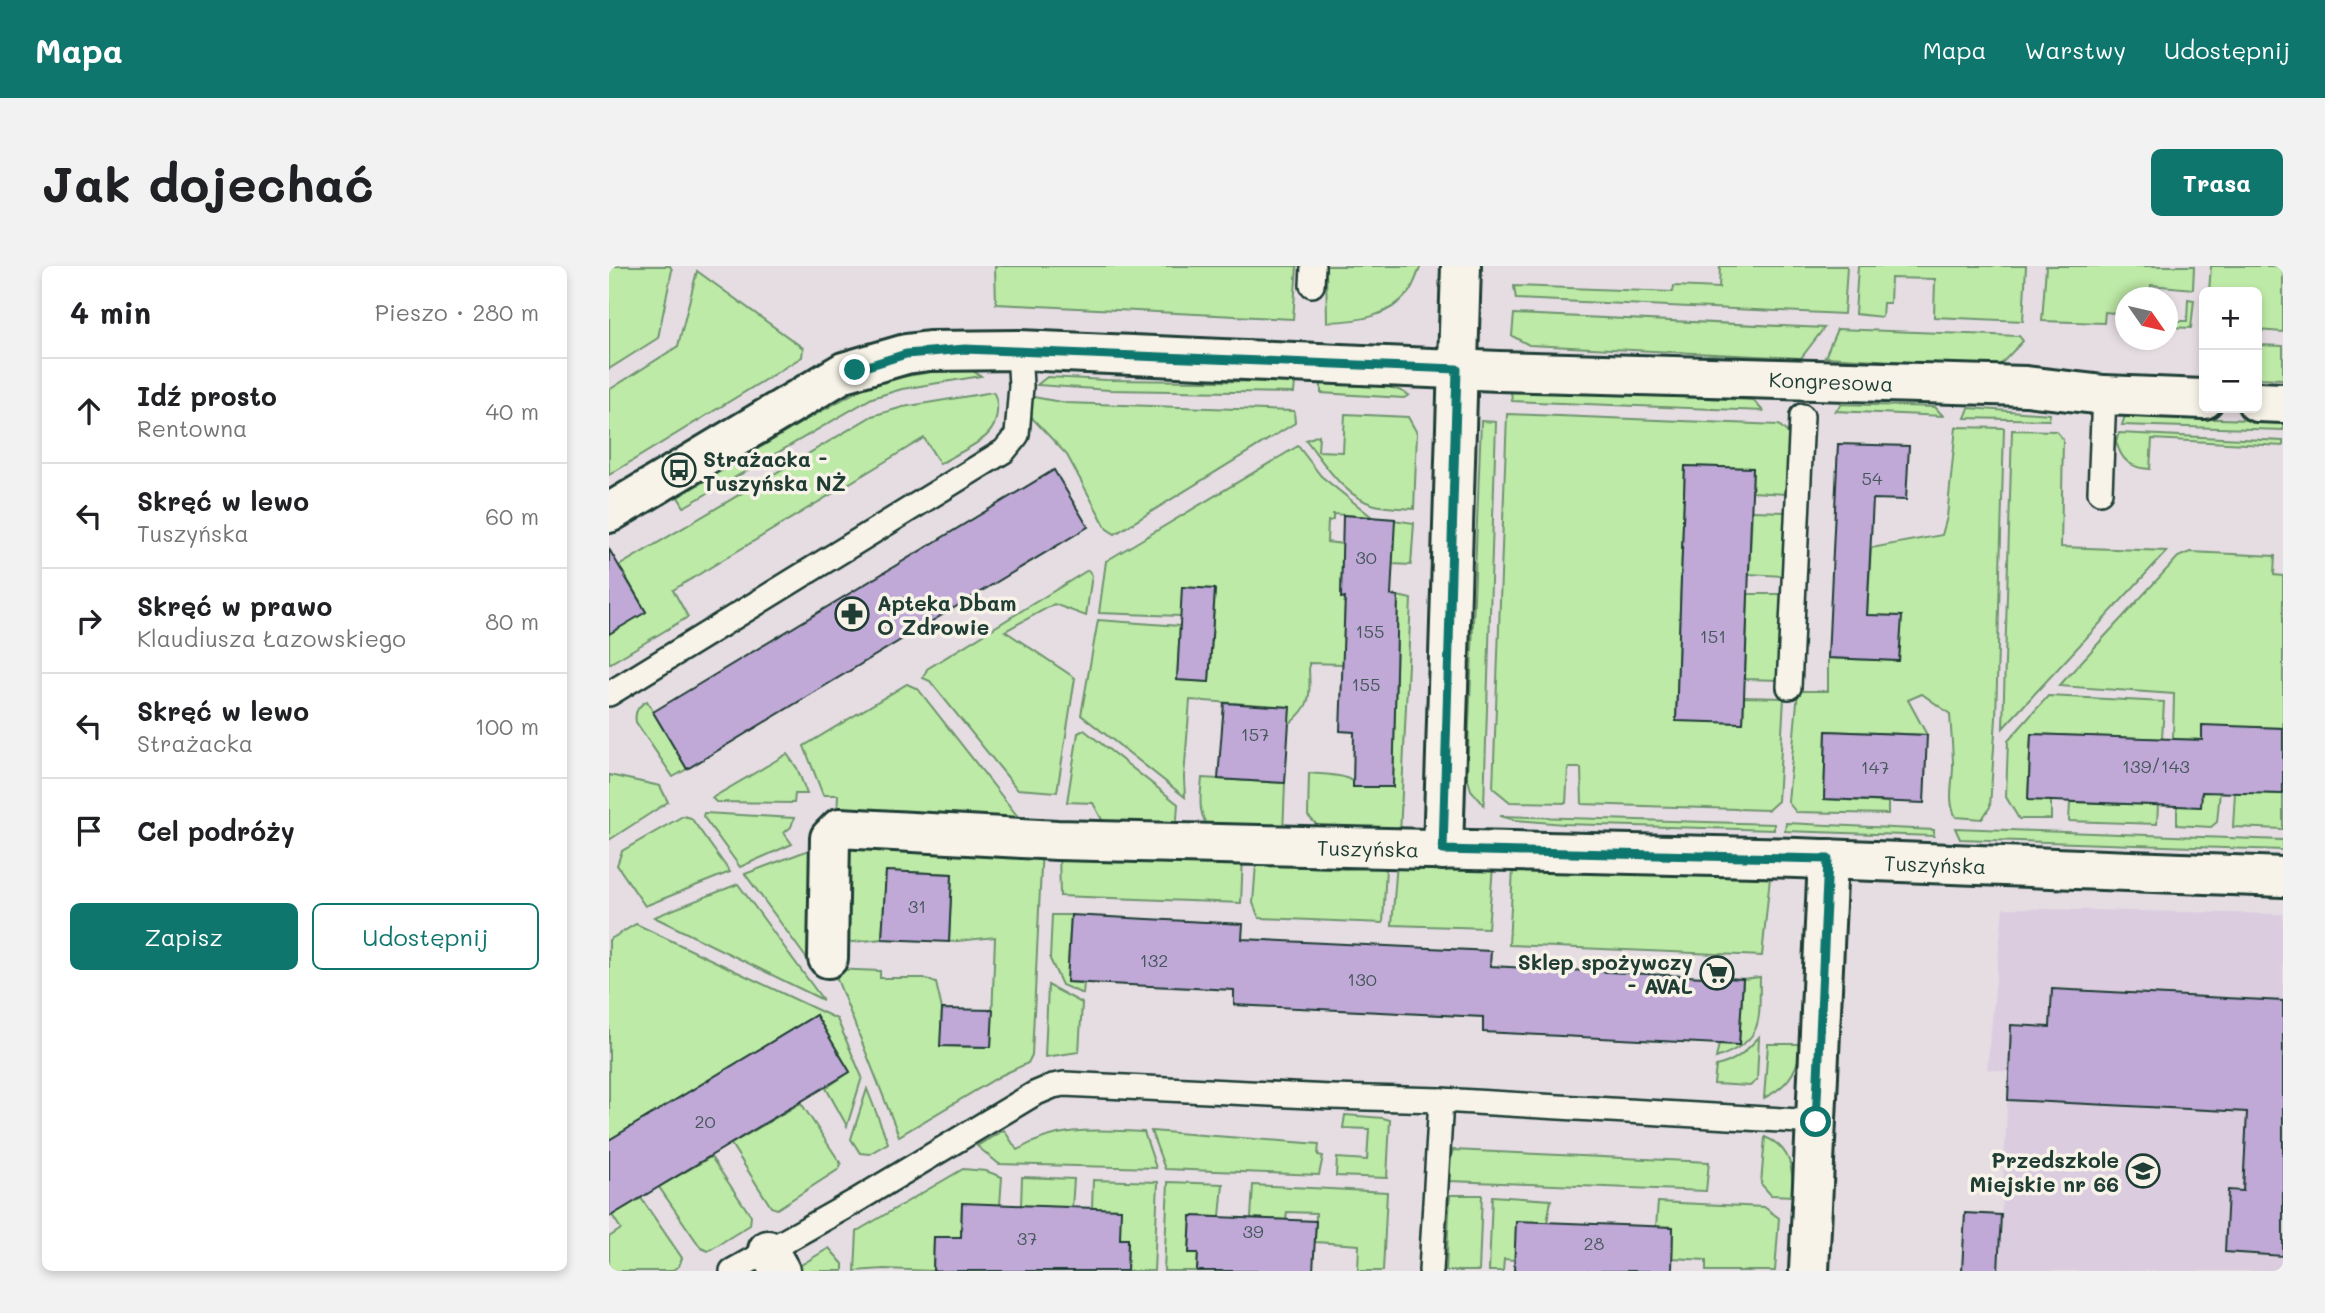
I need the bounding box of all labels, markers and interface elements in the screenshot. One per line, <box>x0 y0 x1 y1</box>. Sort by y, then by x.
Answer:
text: Mapa <box>35 28 123 71</box>
text: Mapa <box>1923 34 1986 65</box>
text: Warstwy <box>2024 34 2126 65</box>
text: Udostępnij <box>2164 34 2290 65</box>
button: Trasa <box>2151 149 2283 216</box>
text: Jak dojechać <box>42 151 374 214</box>
north arrow <box>2115 287 2178 350</box>
map controls <box>2199 287 2262 413</box>
button: + <box>2199 287 2262 350</box>
text: 4 min <box>70 292 151 332</box>
text: Pieszo · 280 m <box>375 297 539 327</box>
button: − <box>2199 350 2262 413</box>
route end <box>839 354 870 385</box>
street label: Kongresowa <box>1768 365 1894 397</box>
text: Idź prosto <box>137 379 277 413</box>
icon: ahead <box>70 392 108 430</box>
text: 40 m <box>486 396 539 426</box>
text: Rentowna <box>137 413 247 443</box>
place label: Strażacka - Tuszyńska NŻ <box>703 445 847 497</box>
bus stop icon: Strażacka - Tuszyńska NŻ <box>660 451 698 489</box>
house number: 54 <box>1861 466 1883 490</box>
text: Skręć w lewo <box>137 484 309 518</box>
icon: left <box>70 497 108 535</box>
text: 60 m <box>485 501 539 531</box>
text: Tuszyńska <box>137 518 249 548</box>
house number: 30 <box>1355 545 1377 569</box>
text: Skręć w prawo <box>137 589 332 623</box>
place label: Apteka Dbam O Zdrowie <box>877 589 1016 640</box>
pharmacy icon: Apteka Dbam O Zdrowie <box>833 595 871 633</box>
icon: right <box>70 602 108 640</box>
text: 80 m <box>485 606 539 636</box>
house number: 155 <box>1355 619 1385 643</box>
text: Klaudiusza Łazowskiego <box>137 623 406 653</box>
house number: 151 <box>1700 624 1726 648</box>
house number: 155 <box>1351 672 1381 696</box>
text: Skręć w lewo <box>137 694 309 728</box>
icon: left <box>70 707 108 745</box>
text: 100 m <box>475 711 539 741</box>
house number: 157 <box>1241 722 1269 746</box>
text: Strażacka <box>137 728 253 758</box>
house number: 139/143 <box>2122 754 2190 778</box>
house number: 147 <box>1861 755 1889 779</box>
icon: arrive <box>70 812 108 850</box>
text: Cel podróży <box>137 814 295 848</box>
street label: Tuszyńska <box>1317 834 1419 862</box>
street label: Tuszyńska <box>1884 849 1986 879</box>
house number: 31 <box>908 894 926 918</box>
button: Zapisz <box>70 903 298 970</box>
button: Udostępnij <box>312 903 539 970</box>
house number: 132 <box>1140 948 1168 972</box>
place label: Sklep spożywczy - AVAL <box>1518 948 1693 999</box>
supermarket icon: Sklep spożywczy - AVAL <box>1698 954 1736 992</box>
house number: 130 <box>1347 967 1377 991</box>
route start <box>1800 1106 1831 1137</box>
house number: 20 <box>694 1109 716 1133</box>
place label: Przedszkole Miejskie nr 66 <box>1969 1146 2119 1197</box>
school or university icon: Przedszkole Miejskie nr 66 <box>2124 1152 2162 1190</box>
house number: 39 <box>1242 1219 1264 1243</box>
house number: 37 <box>1017 1226 1037 1250</box>
house number: 28 <box>1584 1231 1605 1255</box>

